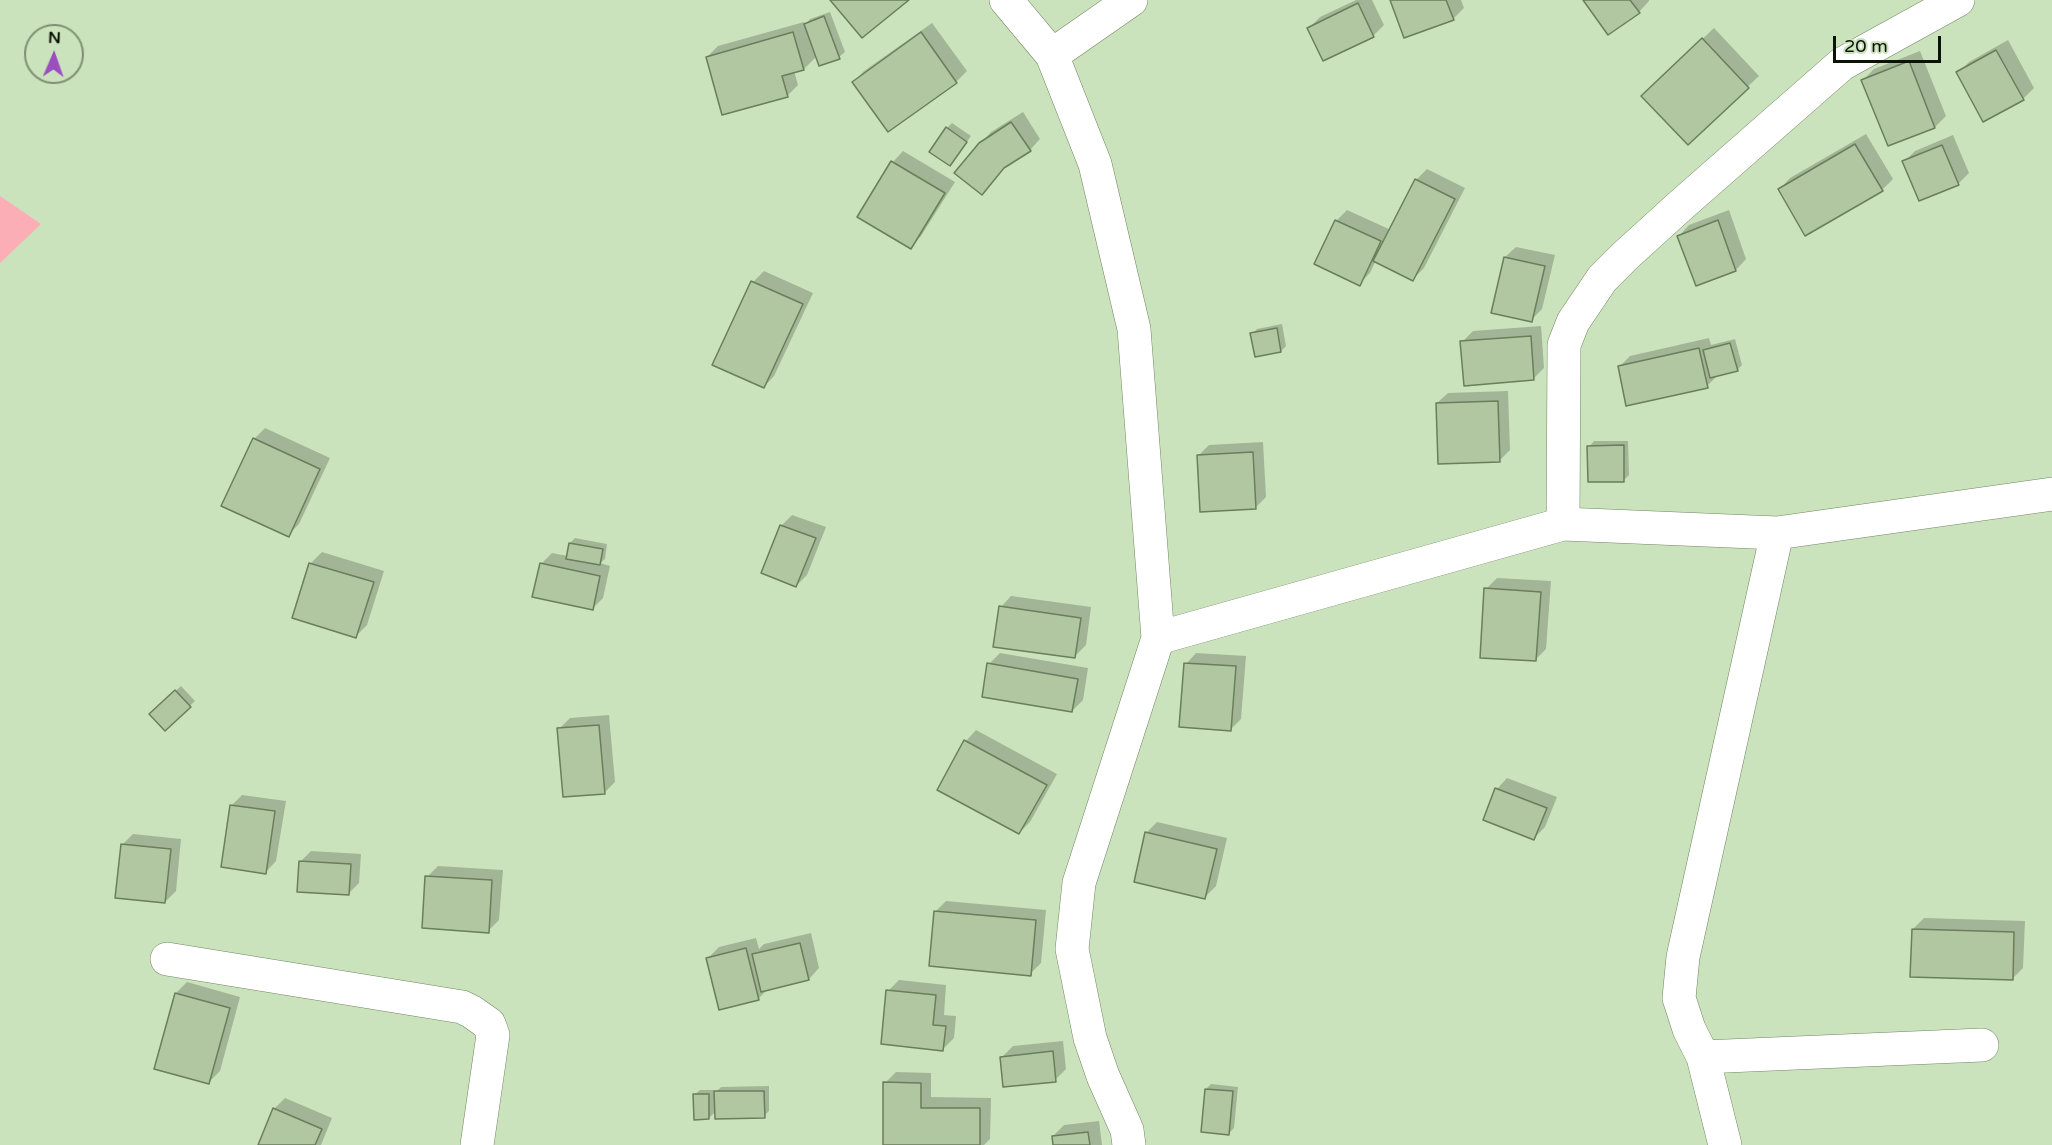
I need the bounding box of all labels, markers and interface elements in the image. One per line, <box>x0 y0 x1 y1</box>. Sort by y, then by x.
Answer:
north arrow <box>24 24 84 84</box>
scale bar <box>1836 24 1944 62</box>
text: N <box>48 28 61 48</box>
text: 20 m <box>1844 35 1888 57</box>

